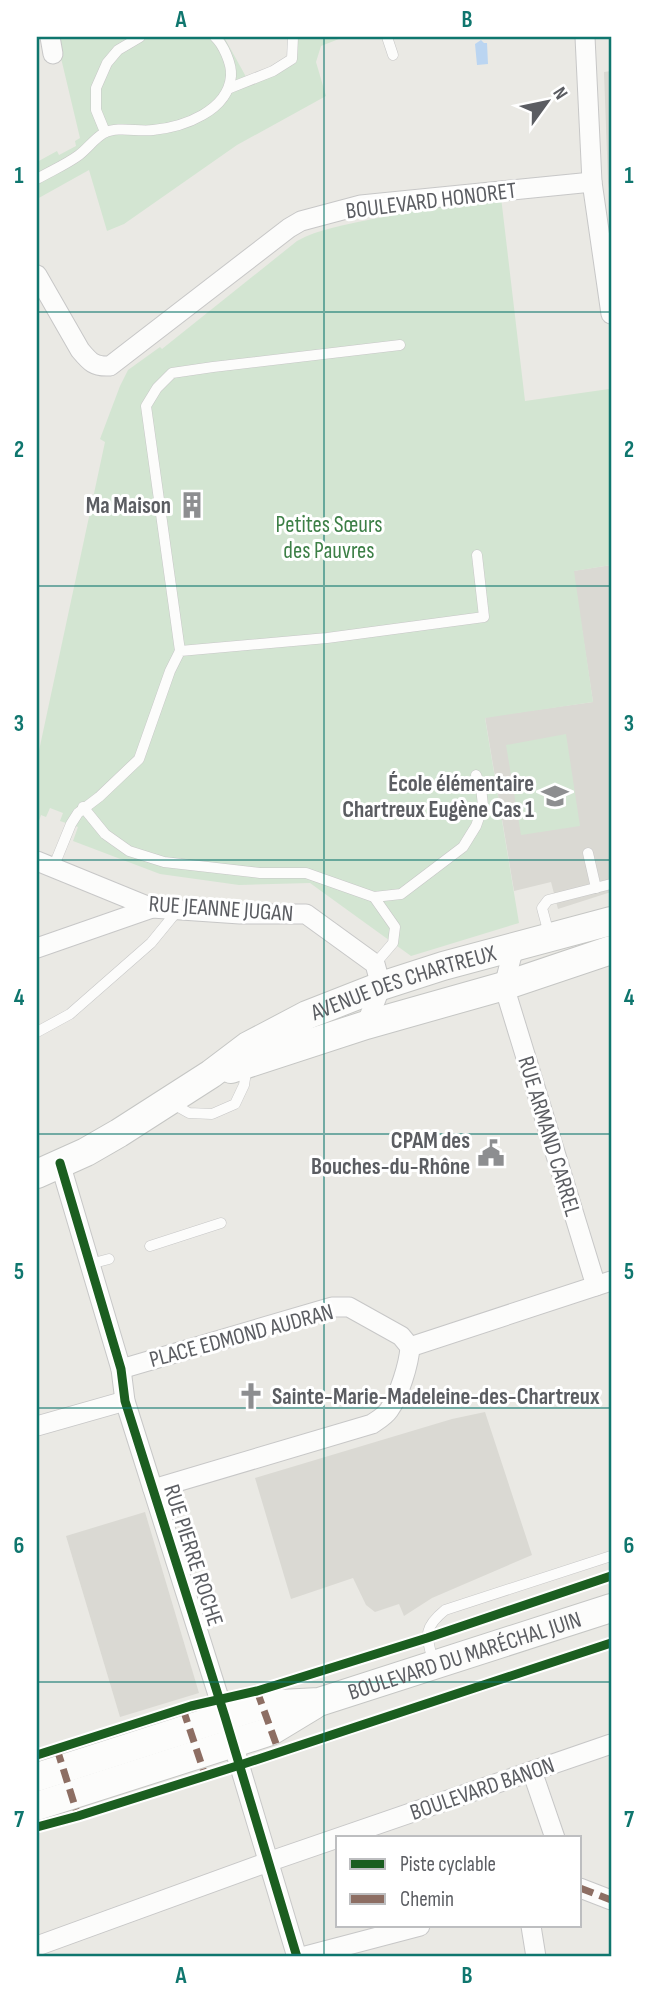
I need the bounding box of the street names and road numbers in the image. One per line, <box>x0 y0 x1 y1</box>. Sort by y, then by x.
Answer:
street label: BOULEVARD HONORET <box>344 177 518 225</box>
street label: RUE JEANNE JUGAN <box>148 890 294 928</box>
street label: AVENUE DES CHARTREUX <box>306 939 499 1027</box>
street label: RUE ARMAND CARREL <box>511 1053 587 1220</box>
street label: PLACE EDMOND AUDRAN <box>146 1298 336 1374</box>
street label: RUE PIERRE ROCHE <box>157 1481 229 1630</box>
street label: BOULEVARD DU MARÉCHAL JUIN <box>345 1606 585 1707</box>
street label: BOULEVARD BANON <box>406 1751 558 1827</box>

